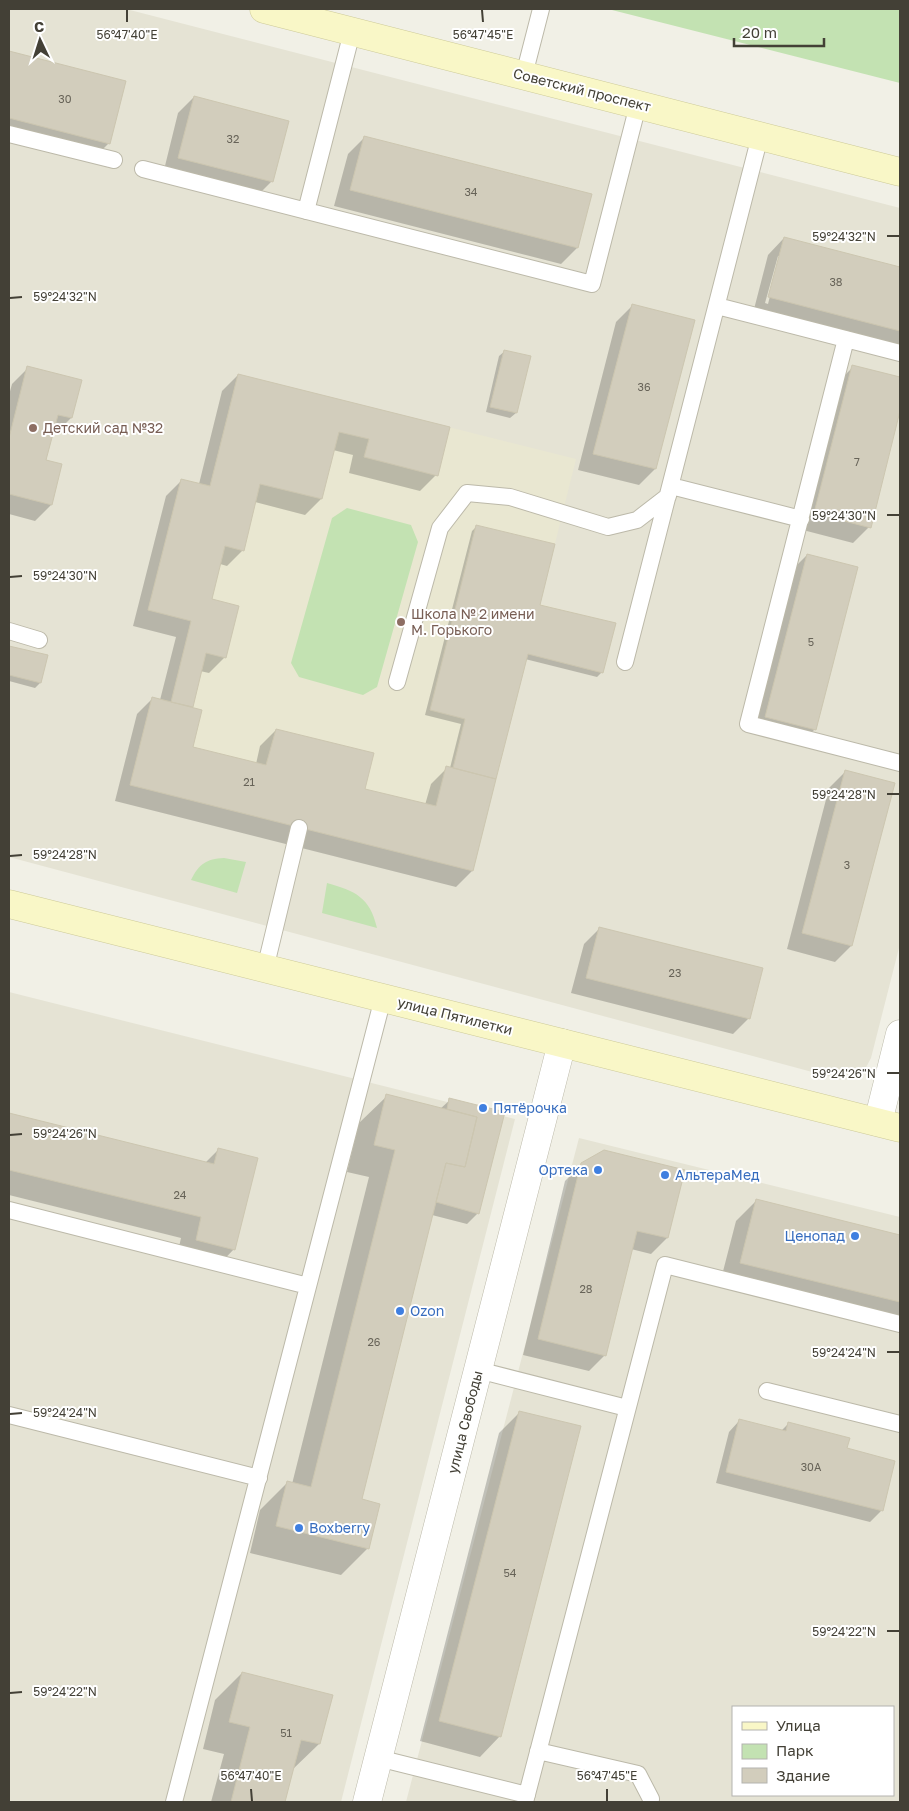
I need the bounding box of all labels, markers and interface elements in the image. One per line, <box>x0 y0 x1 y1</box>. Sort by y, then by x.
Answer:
north arrow <box>15 15 65 65</box>
scale bar <box>734 15 824 47</box>
text: С <box>34 18 45 35</box>
text: 20 m <box>742 23 777 41</box>
text: 56°47'40"E <box>97 27 157 42</box>
text: 56°47'45"E <box>453 27 513 42</box>
street label: Советский проспект <box>512 64 653 115</box>
house number: 30 <box>58 92 72 105</box>
house number: 32 <box>227 132 239 145</box>
house number: 34 <box>464 185 478 198</box>
text: 59°24'32"N <box>812 229 876 244</box>
house number: 38 <box>829 275 843 288</box>
text: 59°24'32"N <box>33 289 97 304</box>
house number: 36 <box>637 380 651 393</box>
place label: Детский сад №32 <box>43 419 163 436</box>
marker: Детский сад №32 <box>27 422 39 434</box>
house number: 7 <box>854 455 860 468</box>
text: 59°24'30"N <box>812 508 876 523</box>
text: 59°24'30"N <box>33 568 97 583</box>
place label: Школа № 2 имени М. Горького <box>411 605 534 638</box>
marker: Школа № 2 имени М. Горького <box>395 616 407 628</box>
house number: 5 <box>808 635 814 648</box>
house number: 21 <box>243 775 255 788</box>
text: 59°24'28"N <box>812 787 876 802</box>
text: 59°24'28"N <box>33 847 97 862</box>
house number: 3 <box>844 858 850 871</box>
house number: 23 <box>669 966 681 979</box>
street label: улица Пятилетки <box>396 993 514 1038</box>
text: 59°24'26"N <box>812 1066 876 1081</box>
place label: Пятёрочка <box>493 1099 567 1116</box>
marker: Пятёрочка <box>477 1102 489 1114</box>
text: 59°24'26"N <box>33 1126 97 1141</box>
place label: Ортека <box>539 1161 588 1178</box>
marker: Ортека <box>592 1164 604 1176</box>
place label: АльтераМед <box>675 1166 760 1183</box>
marker: АльтераМед <box>659 1169 671 1181</box>
house number: 24 <box>173 1188 187 1201</box>
place label: Ценопад <box>785 1227 846 1244</box>
marker: Ценопад <box>849 1230 861 1242</box>
house number: 28 <box>579 1282 593 1295</box>
place label: Ozon <box>410 1302 444 1319</box>
marker: Ozon <box>394 1305 406 1317</box>
house number: 26 <box>367 1335 381 1348</box>
text: 59°24'24"N <box>812 1345 876 1360</box>
street label: улица Свободы <box>443 1369 486 1475</box>
text: 59°24'24"N <box>33 1405 97 1420</box>
house number: 30А <box>801 1460 822 1473</box>
place label: Boxberry <box>309 1519 370 1536</box>
marker: Boxberry <box>293 1522 305 1534</box>
house number: 54 <box>503 1566 517 1579</box>
text: 59°24'22"N <box>812 1624 876 1639</box>
text: 59°24'22"N <box>33 1684 97 1699</box>
legend <box>732 1706 894 1796</box>
text: Улица <box>776 1716 821 1734</box>
house number: 51 <box>280 1726 292 1739</box>
text: Парк <box>776 1741 814 1759</box>
text: Здание <box>776 1766 830 1784</box>
text: 56°47'40"E <box>221 1768 281 1783</box>
text: 56°47'45"E <box>577 1768 637 1783</box>

